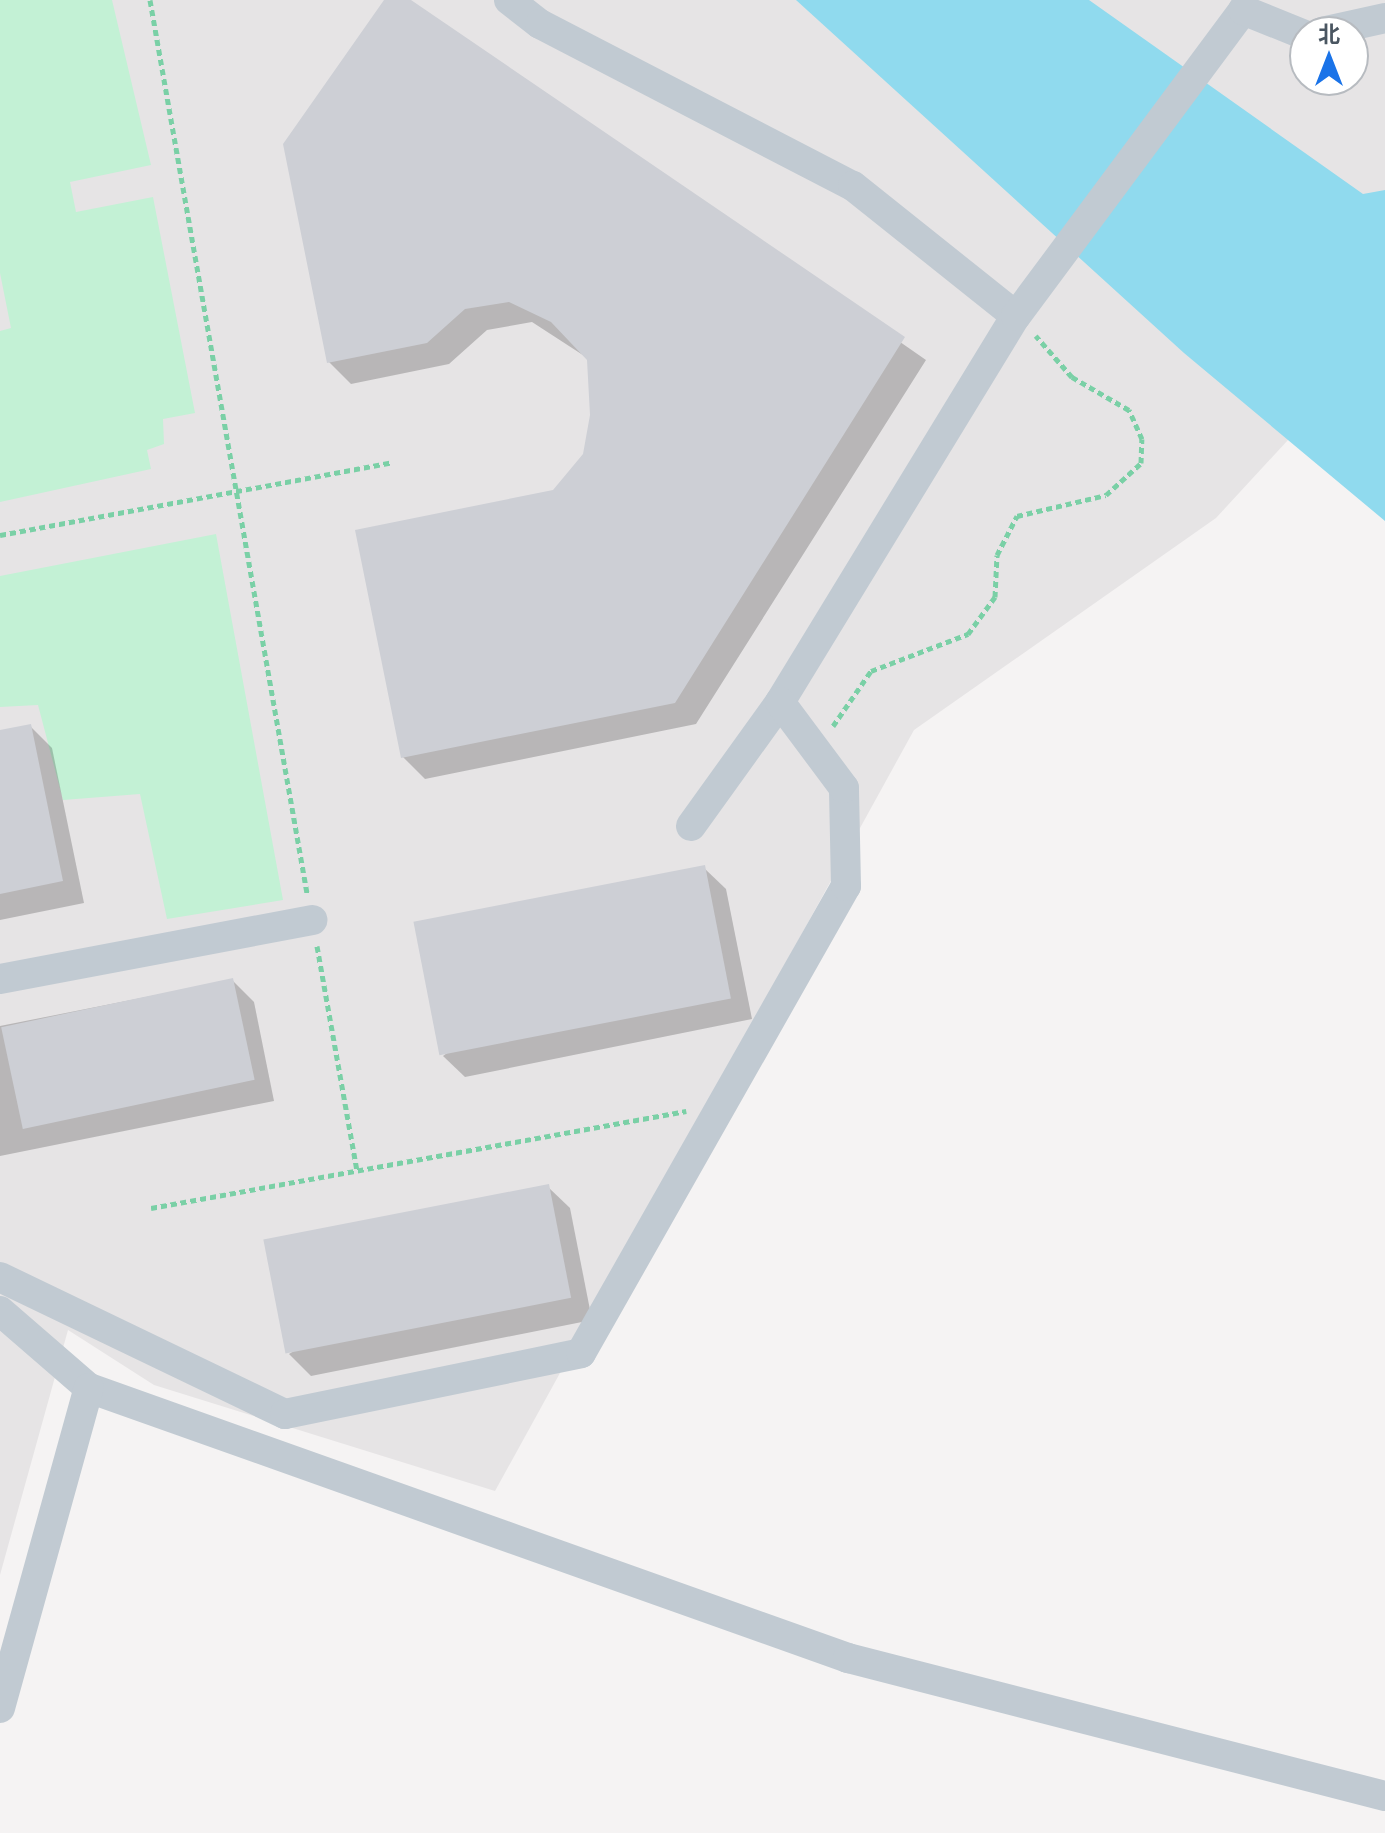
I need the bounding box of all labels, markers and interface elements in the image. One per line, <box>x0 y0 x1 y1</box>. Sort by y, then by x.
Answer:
north arrow <box>1289 16 1369 96</box>
text: 北 <box>1318 18 1340 50</box>

